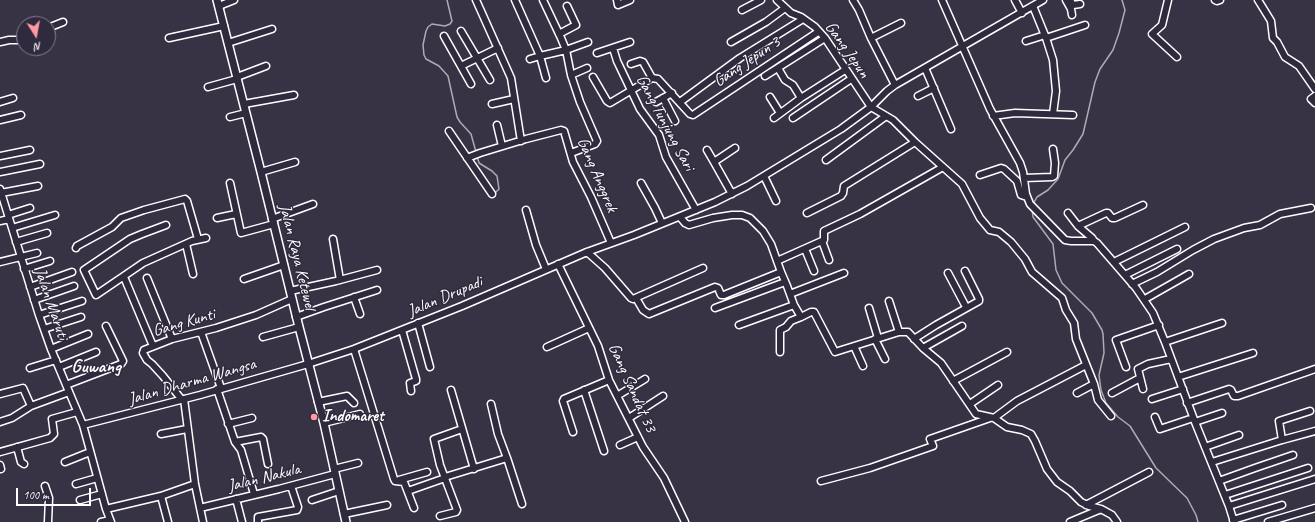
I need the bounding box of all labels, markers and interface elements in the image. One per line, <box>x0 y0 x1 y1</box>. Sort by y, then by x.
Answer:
north arrow <box>16 16 56 56</box>
street label: Gang Jepun <box>820 18 874 82</box>
street label: Gang Jepun 3 <box>710 32 784 92</box>
text: N <box>33 39 43 54</box>
street label: Gang Tunjung Sari <box>631 71 699 175</box>
street label: Gang Anggrek <box>572 134 622 216</box>
street label: Jalan Raya Ketewel <box>274 202 320 312</box>
street label: Jalan Maruti <box>29 265 73 343</box>
street label: Jalan Drupadi <box>404 272 486 322</box>
street label: Gang Kunti <box>151 304 217 342</box>
street label: Gang Sandat 33 <box>603 340 661 436</box>
street label: Jalan Dharma Wangsa <box>126 354 258 410</box>
district label: Guwang <box>71 356 121 378</box>
place label: Indomaret <box>322 407 384 427</box>
marker: Indomaret <box>309 412 319 422</box>
street label: Jalan Nakula <box>226 459 302 497</box>
scale bar <box>18 480 93 506</box>
text: 100 m <box>23 487 49 503</box>

